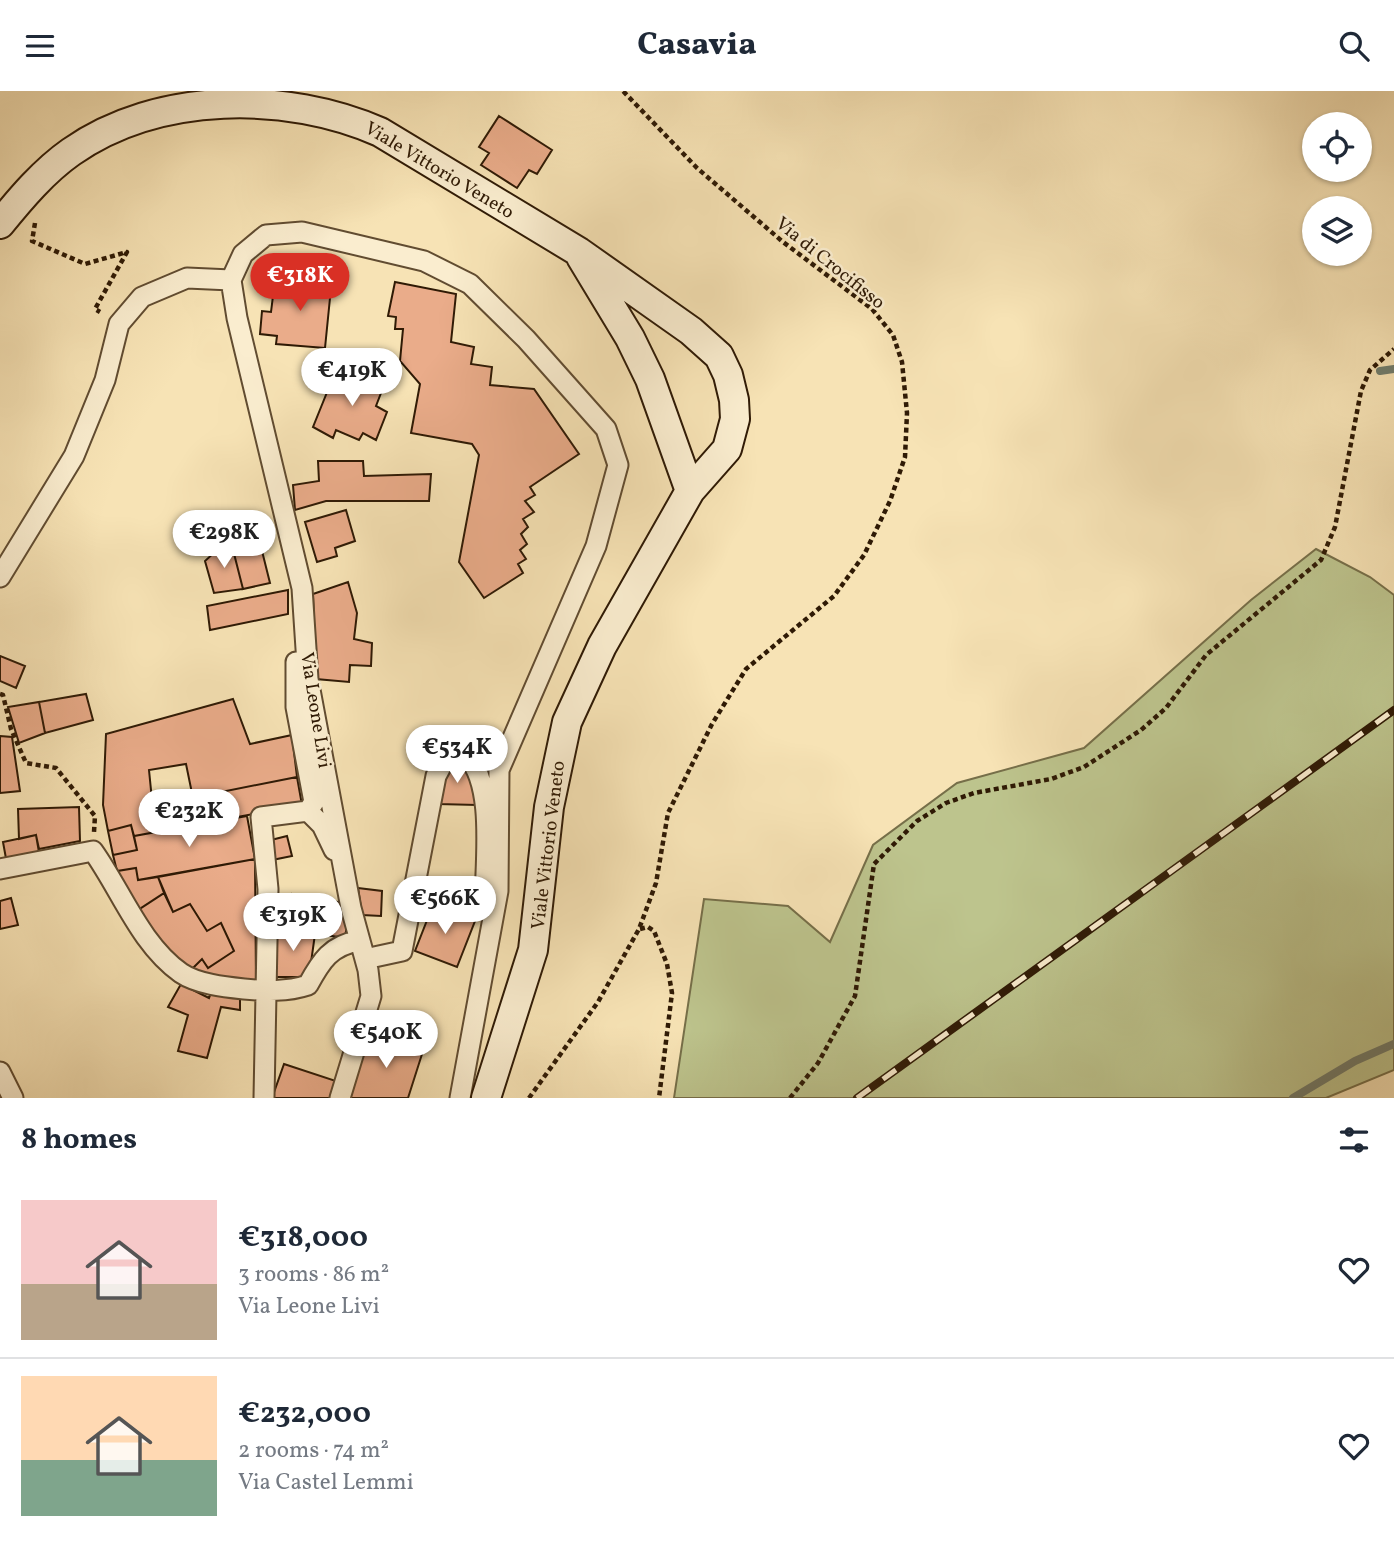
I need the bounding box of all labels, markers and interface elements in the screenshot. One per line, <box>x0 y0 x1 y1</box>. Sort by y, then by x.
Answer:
text: Casavia <box>637 24 757 68</box>
icon: menu <box>21 27 59 65</box>
icon: search <box>1335 27 1373 65</box>
map controls <box>1302 112 1372 266</box>
button: locate <box>1302 112 1372 182</box>
street label: Viale Vittorio Veneto <box>359 116 519 226</box>
button: layers <box>1302 196 1372 266</box>
street label: Via di Crocifisso <box>769 211 890 316</box>
pin: €318K <box>251 253 349 313</box>
text: €318K <box>266 260 334 292</box>
pin: €419K <box>303 349 401 408</box>
text: €419K <box>317 355 387 387</box>
pin: €298K <box>175 511 273 570</box>
text: €298K <box>189 517 259 549</box>
street label: Via Leone Livi <box>293 650 337 770</box>
pin: €534K <box>408 725 506 785</box>
text: €534K <box>422 732 492 764</box>
street label: Viale Vittorio Veneto <box>526 759 572 931</box>
pin: €232K <box>140 789 238 849</box>
text: €232K <box>155 796 223 828</box>
pin: €566K <box>396 877 494 936</box>
text: €566K <box>410 883 480 915</box>
pin: €319K <box>244 893 342 953</box>
text: €319K <box>259 900 327 932</box>
pin: €540K <box>337 1011 435 1070</box>
text: €540K <box>350 1017 422 1049</box>
text: 8 homes <box>21 1119 137 1161</box>
icon: filters <box>1335 1121 1373 1159</box>
text: €318,000 <box>238 1217 368 1259</box>
icon: home <box>77 1228 161 1312</box>
icon: heart <box>1335 1251 1373 1289</box>
text: 3 rooms · 86 m² <box>238 1259 389 1291</box>
text: Via Leone Livi <box>238 1291 380 1323</box>
text: €232,000 <box>238 1393 371 1435</box>
icon: home <box>77 1404 161 1488</box>
icon: heart <box>1335 1427 1373 1465</box>
text: 2 rooms · 74 m² <box>238 1435 389 1467</box>
text: Via Castel Lemmi <box>238 1467 414 1499</box>

